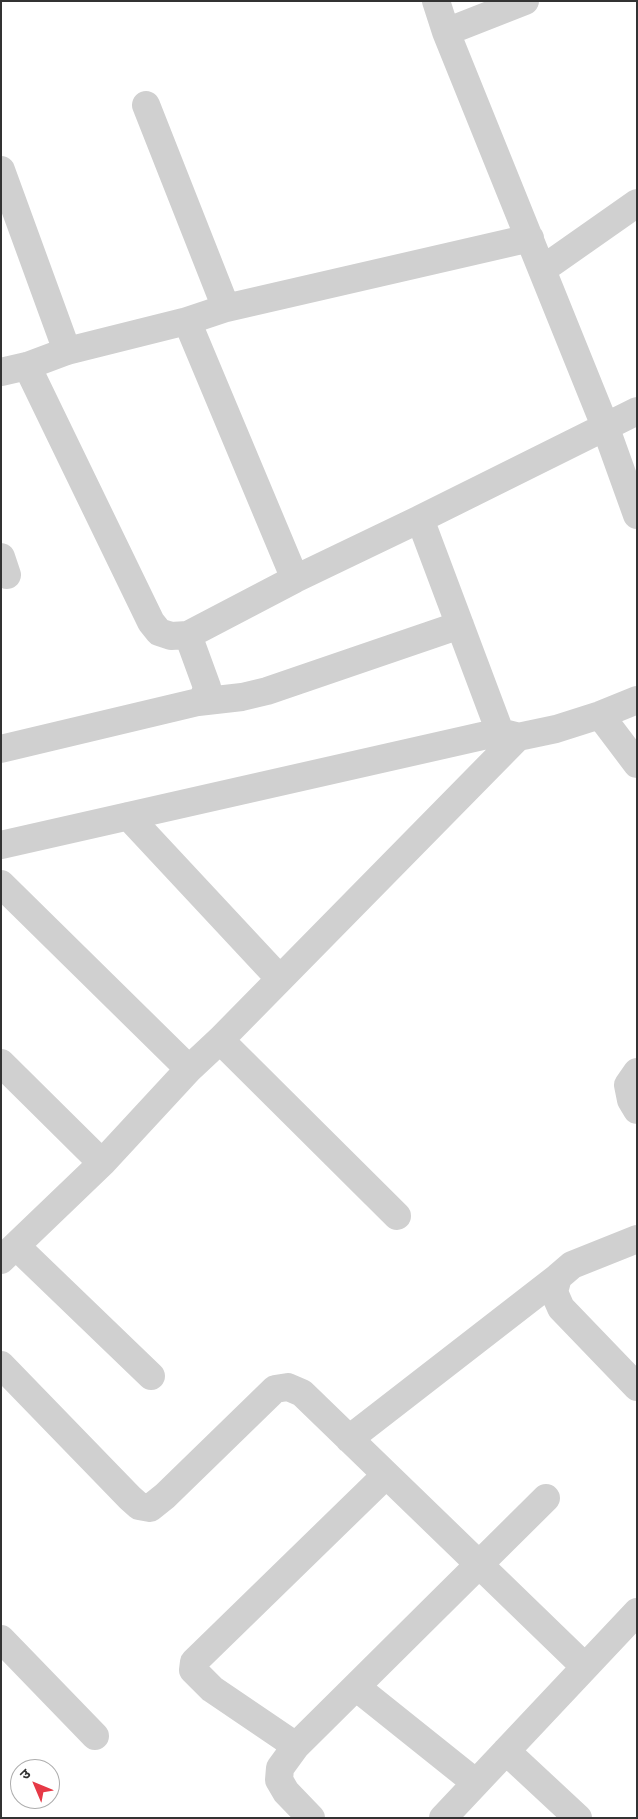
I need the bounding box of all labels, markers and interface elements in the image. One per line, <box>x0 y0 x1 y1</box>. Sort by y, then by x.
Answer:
north arrow <box>10 1759 60 1809</box>
text: उ <box>16 1765 34 1783</box>

